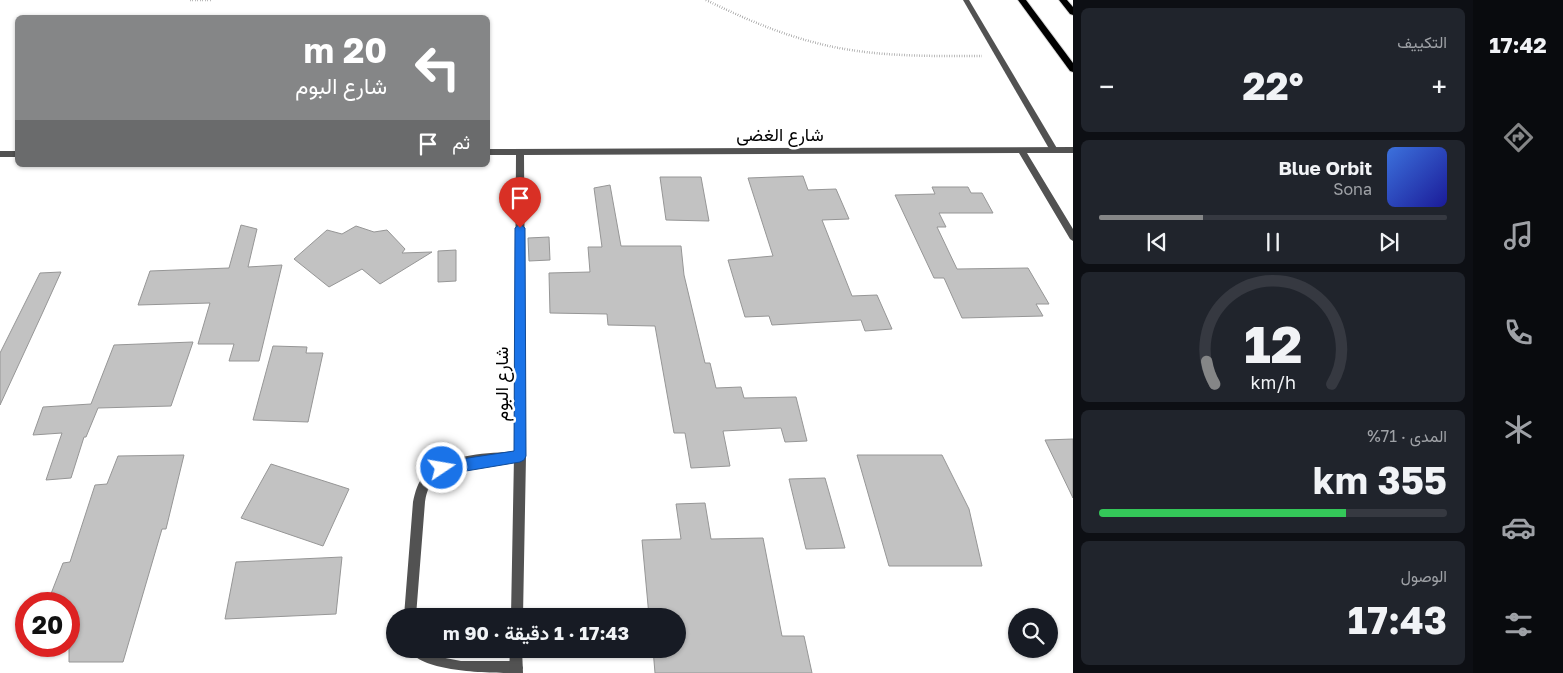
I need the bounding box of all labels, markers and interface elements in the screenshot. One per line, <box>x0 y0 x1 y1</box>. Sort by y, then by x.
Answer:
text: 20 m <box>303 29 387 71</box>
text: 17:42 <box>1489 31 1547 58</box>
text: التكييف <box>1397 32 1447 52</box>
icon: left <box>405 35 470 100</box>
text: 22° <box>1242 63 1304 108</box>
text: − <box>1099 70 1114 103</box>
text: + <box>1432 70 1447 103</box>
text: شارع البوم <box>295 72 387 99</box>
icon: directions <box>1501 120 1536 155</box>
street label: شارع الغضى <box>736 123 824 147</box>
icon: arrive <box>414 130 442 158</box>
text: ثم <box>452 130 470 153</box>
text: Blue Orbit <box>1278 156 1372 179</box>
pin <box>499 177 541 228</box>
text: Sona <box>1333 179 1372 199</box>
icon: arrive <box>506 184 534 212</box>
icon: music <box>1501 218 1536 253</box>
icon: previous <box>1143 228 1171 256</box>
icon: pause <box>1259 228 1287 256</box>
icon: next <box>1375 228 1403 256</box>
text: 12 <box>1244 312 1302 374</box>
icon: phone <box>1501 315 1536 350</box>
street label: شارع البوم <box>490 346 514 422</box>
text: km/h <box>1250 371 1296 393</box>
icon: climate <box>1501 412 1536 447</box>
text: المدى · 71% <box>1367 426 1447 446</box>
position arrow <box>415 441 467 493</box>
text: 355 km <box>1313 457 1447 502</box>
icon: car <box>1501 510 1536 545</box>
text: الوصول <box>1401 566 1447 586</box>
speed limit sign: 20 <box>15 592 80 657</box>
text: 17:43 <box>1348 597 1447 642</box>
icon: filters <box>1501 607 1536 642</box>
map controls <box>1008 608 1058 658</box>
button: search <box>1008 608 1058 658</box>
text: 17:43 · 1 دقيقة · 90 m <box>443 621 629 644</box>

